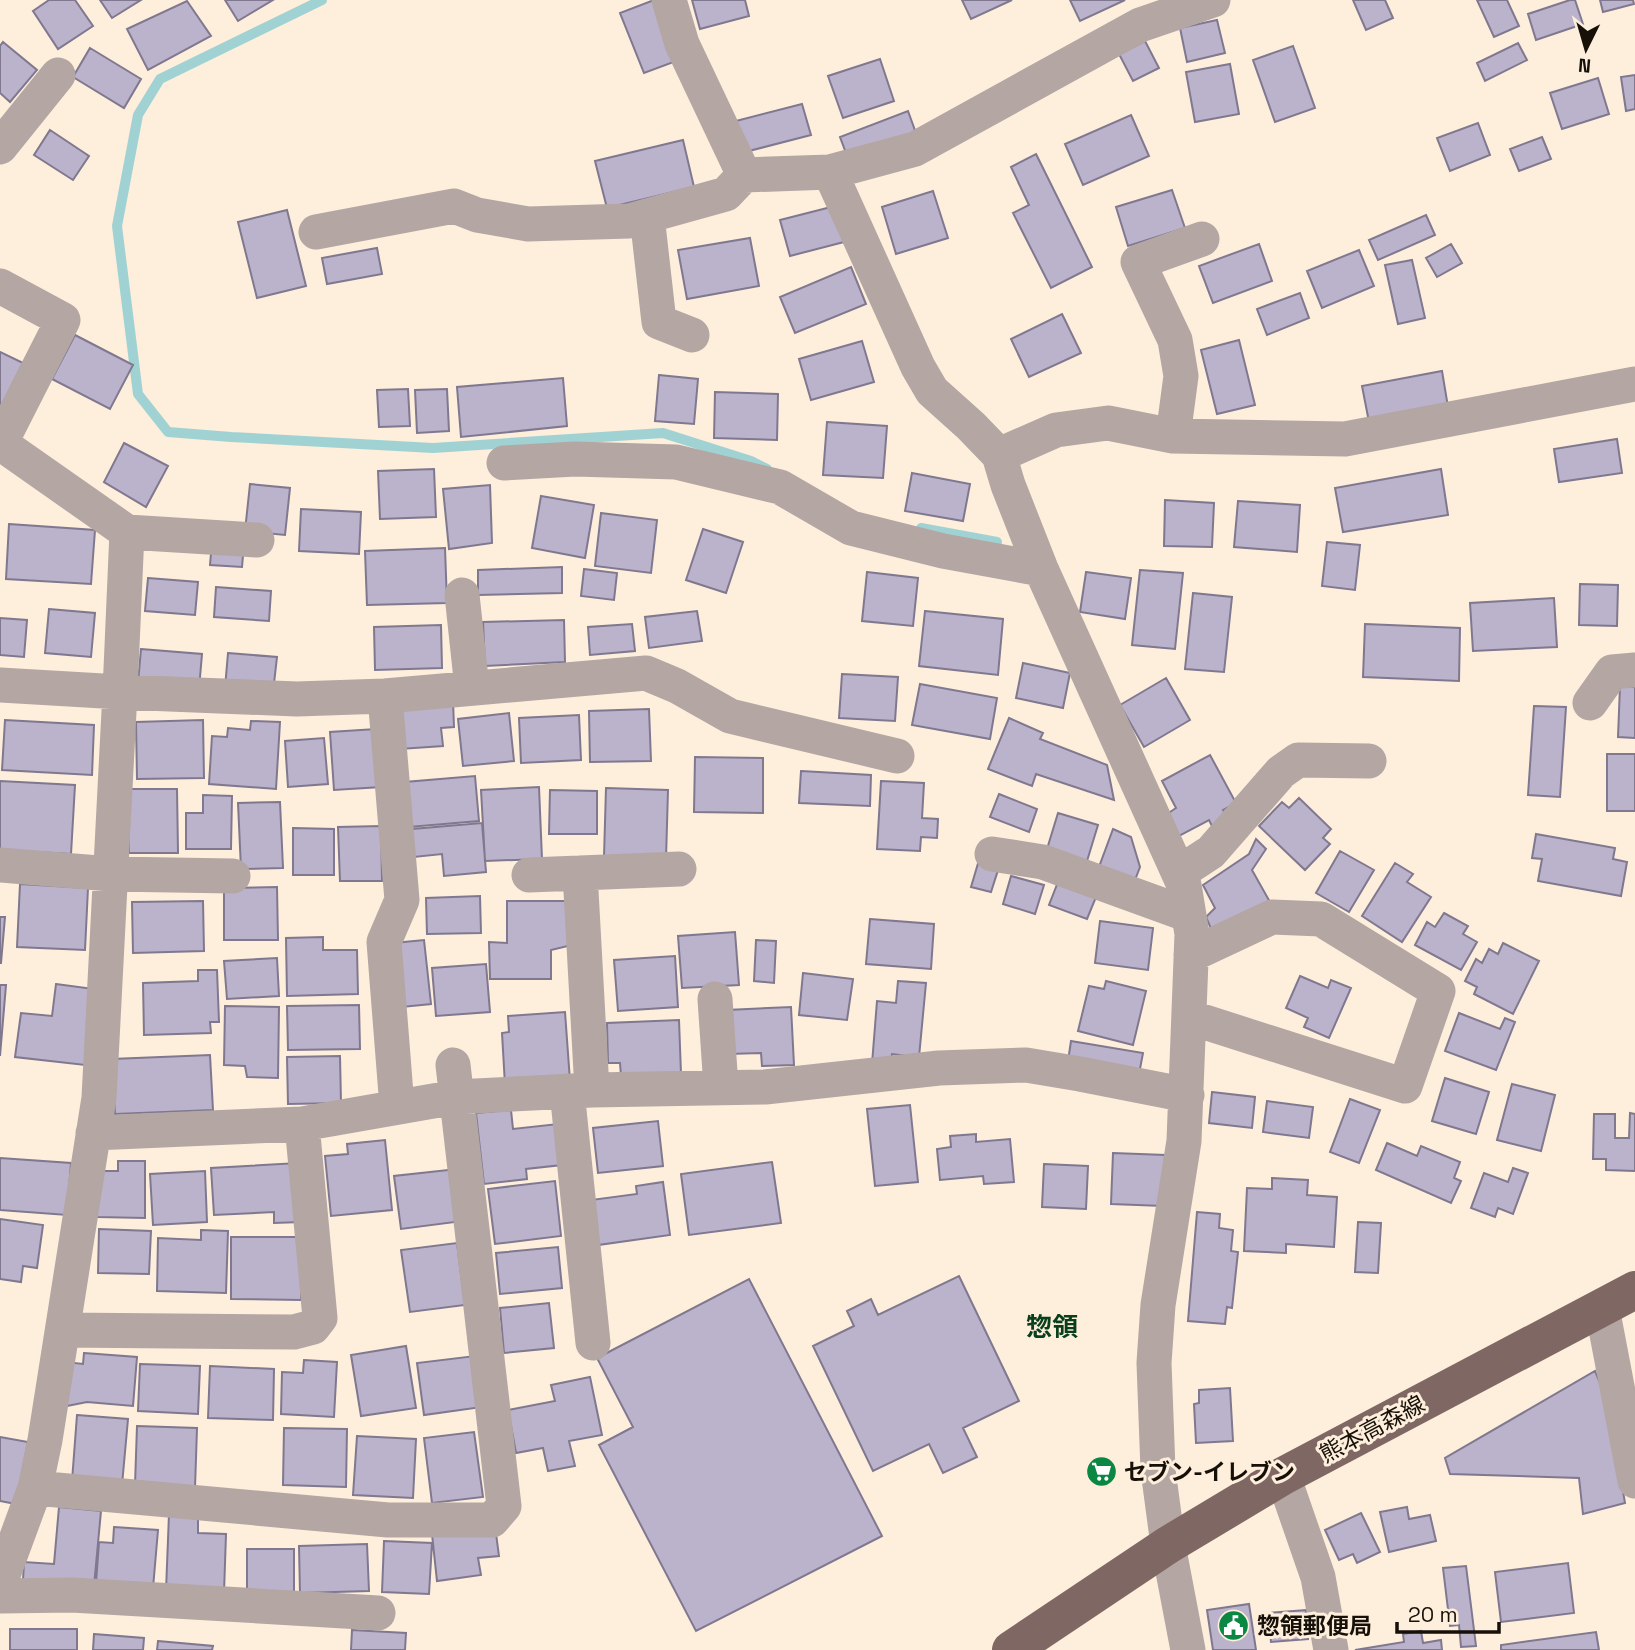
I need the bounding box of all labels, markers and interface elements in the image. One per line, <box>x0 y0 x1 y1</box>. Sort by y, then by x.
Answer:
north arrow <box>1551 14 1621 84</box>
text: N <box>1577 52 1592 78</box>
district label: 惣領 <box>1026 1310 1078 1344</box>
street label: 熊本高森線 <box>1314 1389 1430 1469</box>
supermarket icon: セブン-イレブン <box>1084 1455 1118 1489</box>
place label: セブン-イレブン <box>1124 1457 1295 1487</box>
scale bar <box>1397 1590 1498 1634</box>
text: 20 m <box>1408 1601 1458 1628</box>
public building icon: 惣領郵便局 <box>1217 1609 1251 1643</box>
place label: 惣領郵便局 <box>1257 1611 1372 1641</box>

